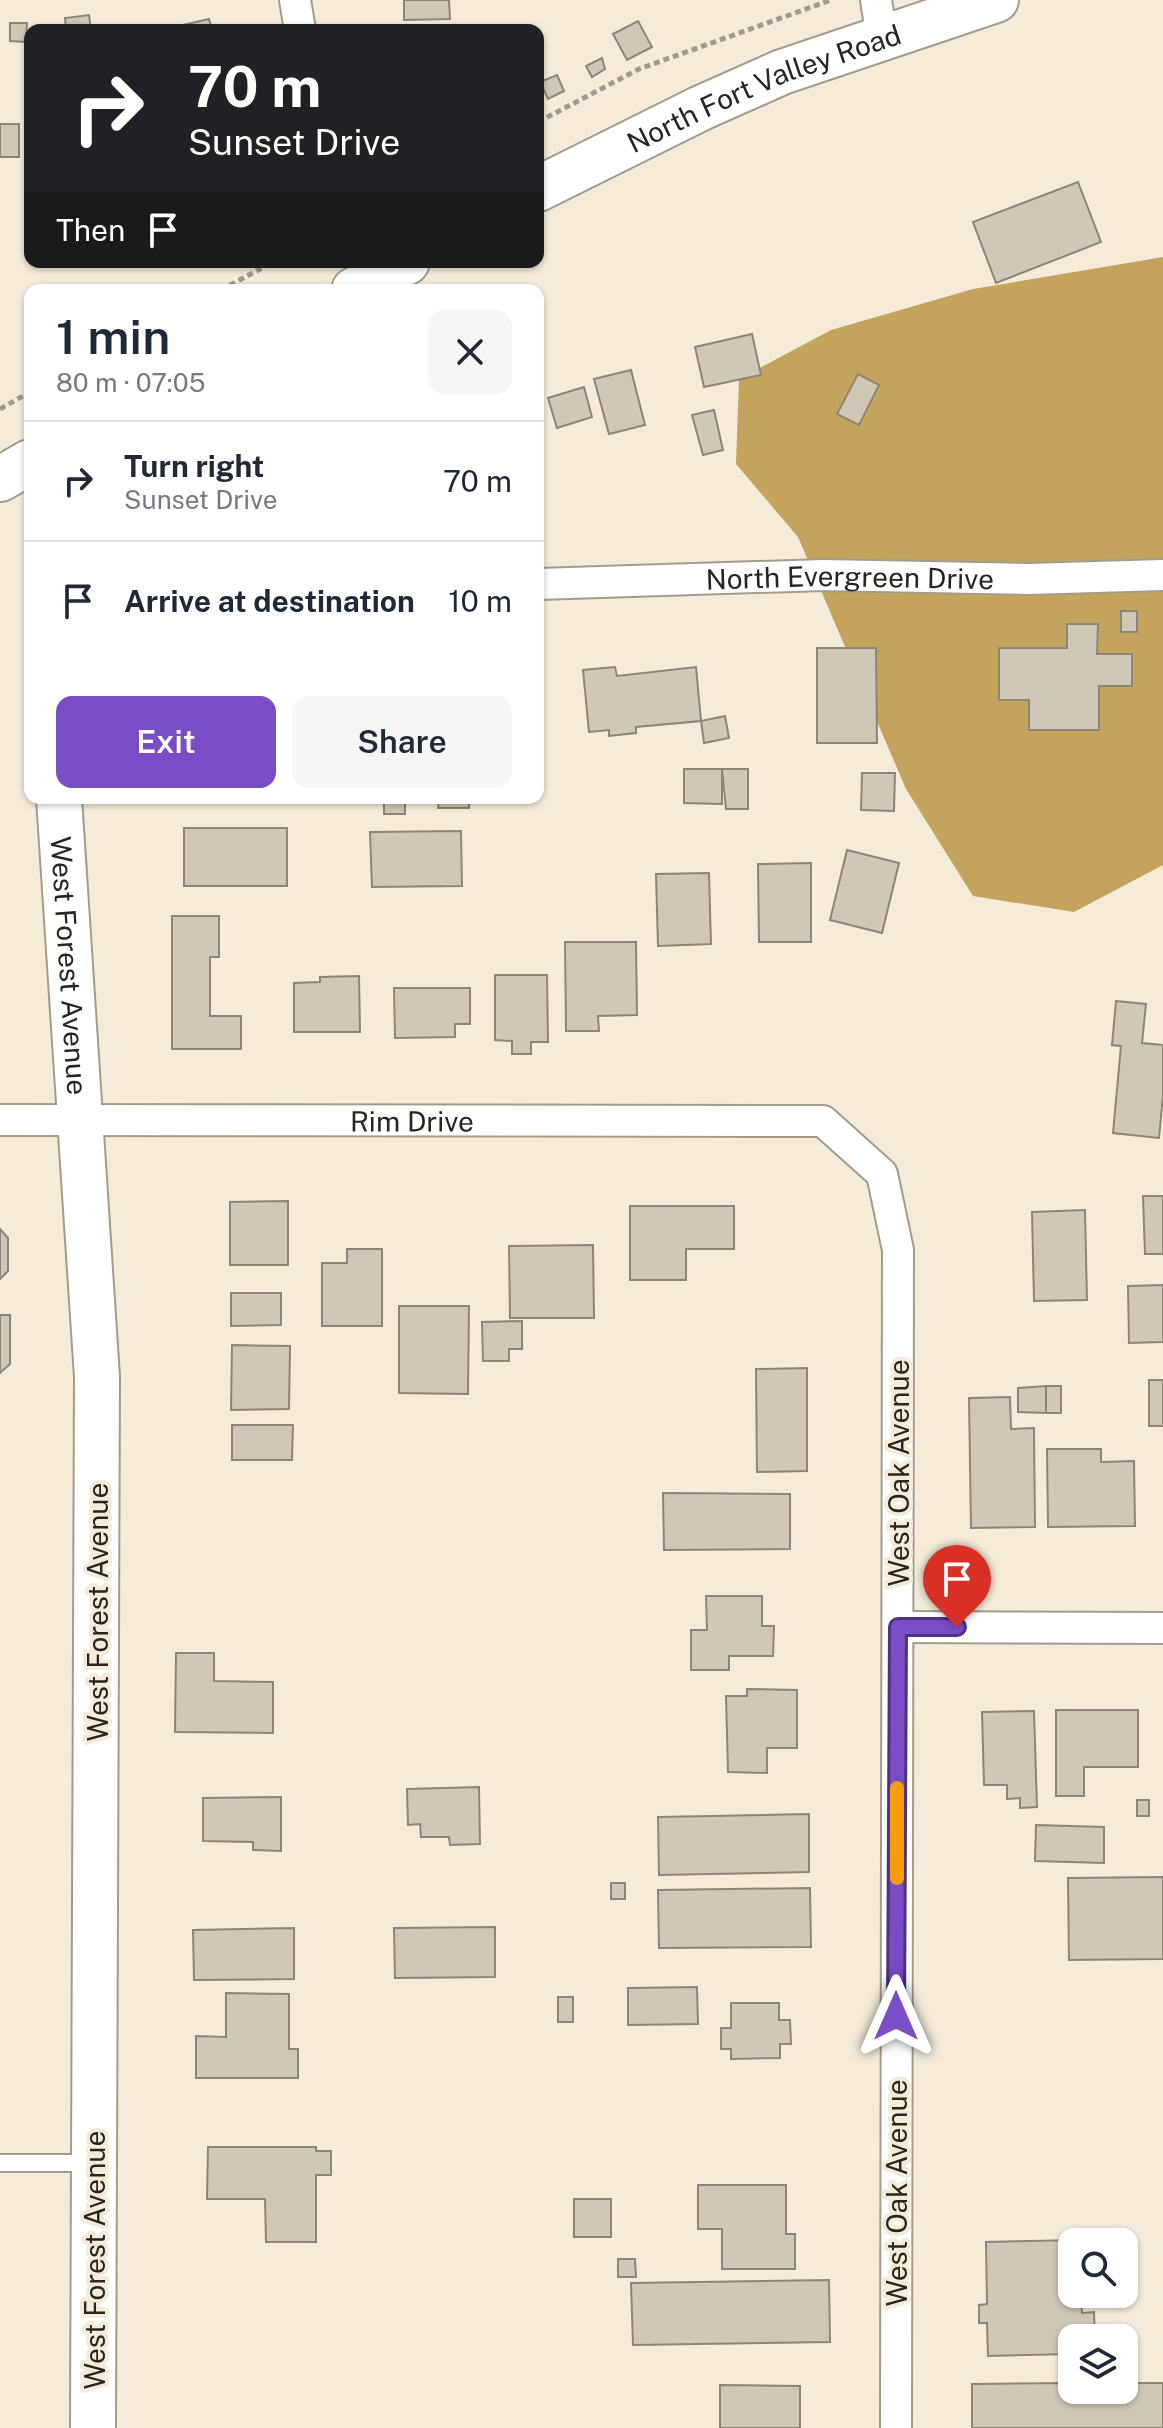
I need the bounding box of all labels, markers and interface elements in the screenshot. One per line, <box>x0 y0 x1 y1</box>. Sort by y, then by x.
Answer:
street label: North Fort Valley Road <box>621 17 905 159</box>
text: 70 m <box>188 54 321 120</box>
icon: right <box>56 56 160 160</box>
text: Sunset Drive <box>188 121 401 163</box>
icon: arrive <box>141 208 185 252</box>
text: Then <box>56 212 125 248</box>
text: 1 min <box>56 308 170 365</box>
button: close <box>428 310 512 394</box>
text: 80 m · 07:05 <box>56 367 205 398</box>
text: Turn right <box>124 448 264 484</box>
icon: right <box>56 459 100 503</box>
text: 70 m <box>443 463 512 499</box>
text: Sunset Drive <box>124 484 278 515</box>
street label: North Evergreen Drive <box>705 558 994 595</box>
icon: arrive <box>56 579 100 623</box>
text: Arrive at destination <box>124 583 415 619</box>
text: 10 m <box>448 583 512 619</box>
button: Exit <box>56 696 276 788</box>
button: Share <box>292 696 512 788</box>
street label: West Forest Avenue <box>45 835 95 1096</box>
street label: Rim Drive <box>350 1104 474 1137</box>
street label: West Oak Avenue <box>882 1359 915 1587</box>
street label: West Forest Avenue <box>81 1483 114 1742</box>
pin <box>923 1545 991 1627</box>
icon: arrive <box>935 1557 979 1601</box>
position arrow <box>854 1974 938 2058</box>
street label: West Oak Avenue <box>880 2079 913 2307</box>
street label: West Forest Avenue <box>78 2131 111 2390</box>
map controls <box>1058 2228 1138 2404</box>
button: search <box>1058 2228 1138 2308</box>
button: layers <box>1058 2324 1138 2404</box>

